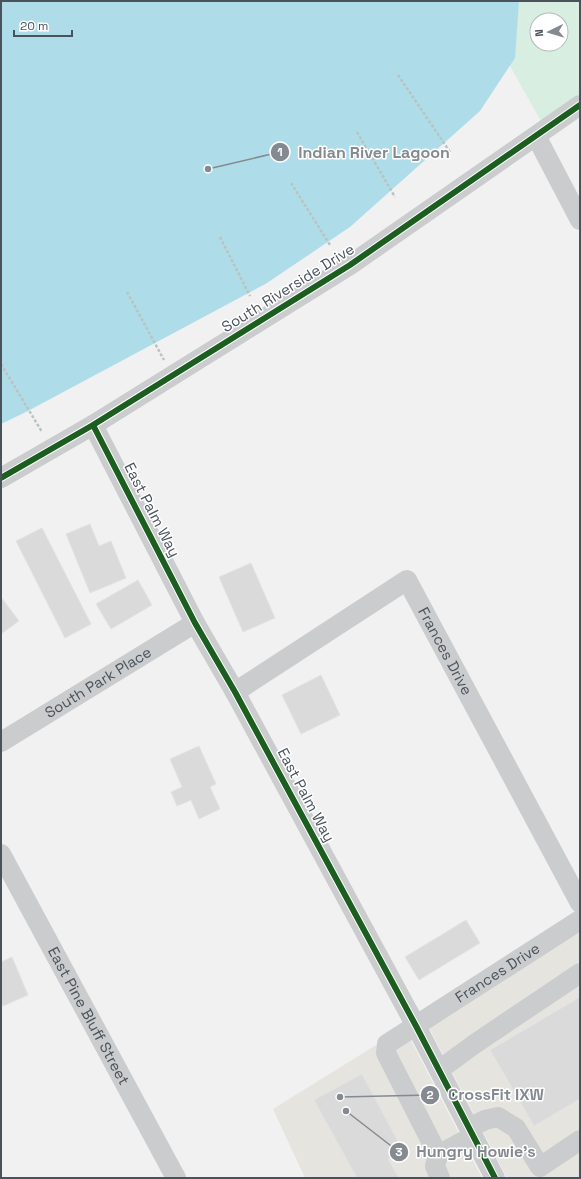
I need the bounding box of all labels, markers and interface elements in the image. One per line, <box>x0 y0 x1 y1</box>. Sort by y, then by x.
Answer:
scale bar <box>14 12 72 38</box>
north arrow <box>529 12 569 52</box>
text: 20 m <box>20 18 48 34</box>
text: N <box>532 29 546 37</box>
callout: Indian River Lagoon <box>270 138 458 166</box>
text: Indian River Lagoon <box>298 142 450 163</box>
text: 1 <box>277 144 283 160</box>
street label: South Riverside Drive <box>218 239 358 336</box>
street label: East Palm Way <box>120 459 184 560</box>
street label: Frances Drive <box>414 604 477 698</box>
street label: South Park Place <box>41 642 155 722</box>
street label: East Palm Way <box>274 744 339 845</box>
street label: Frances Drive <box>451 938 543 1007</box>
street label: East Pine Bluff Street <box>44 943 134 1088</box>
callout: CrossFit IXW <box>420 1081 552 1109</box>
text: CrossFit IXW <box>448 1084 544 1105</box>
text: 2 <box>426 1087 434 1103</box>
callout: Hungry Howie's <box>389 1138 544 1166</box>
text: Hungry Howie's <box>416 1141 536 1162</box>
text: 3 <box>395 1144 403 1160</box>

